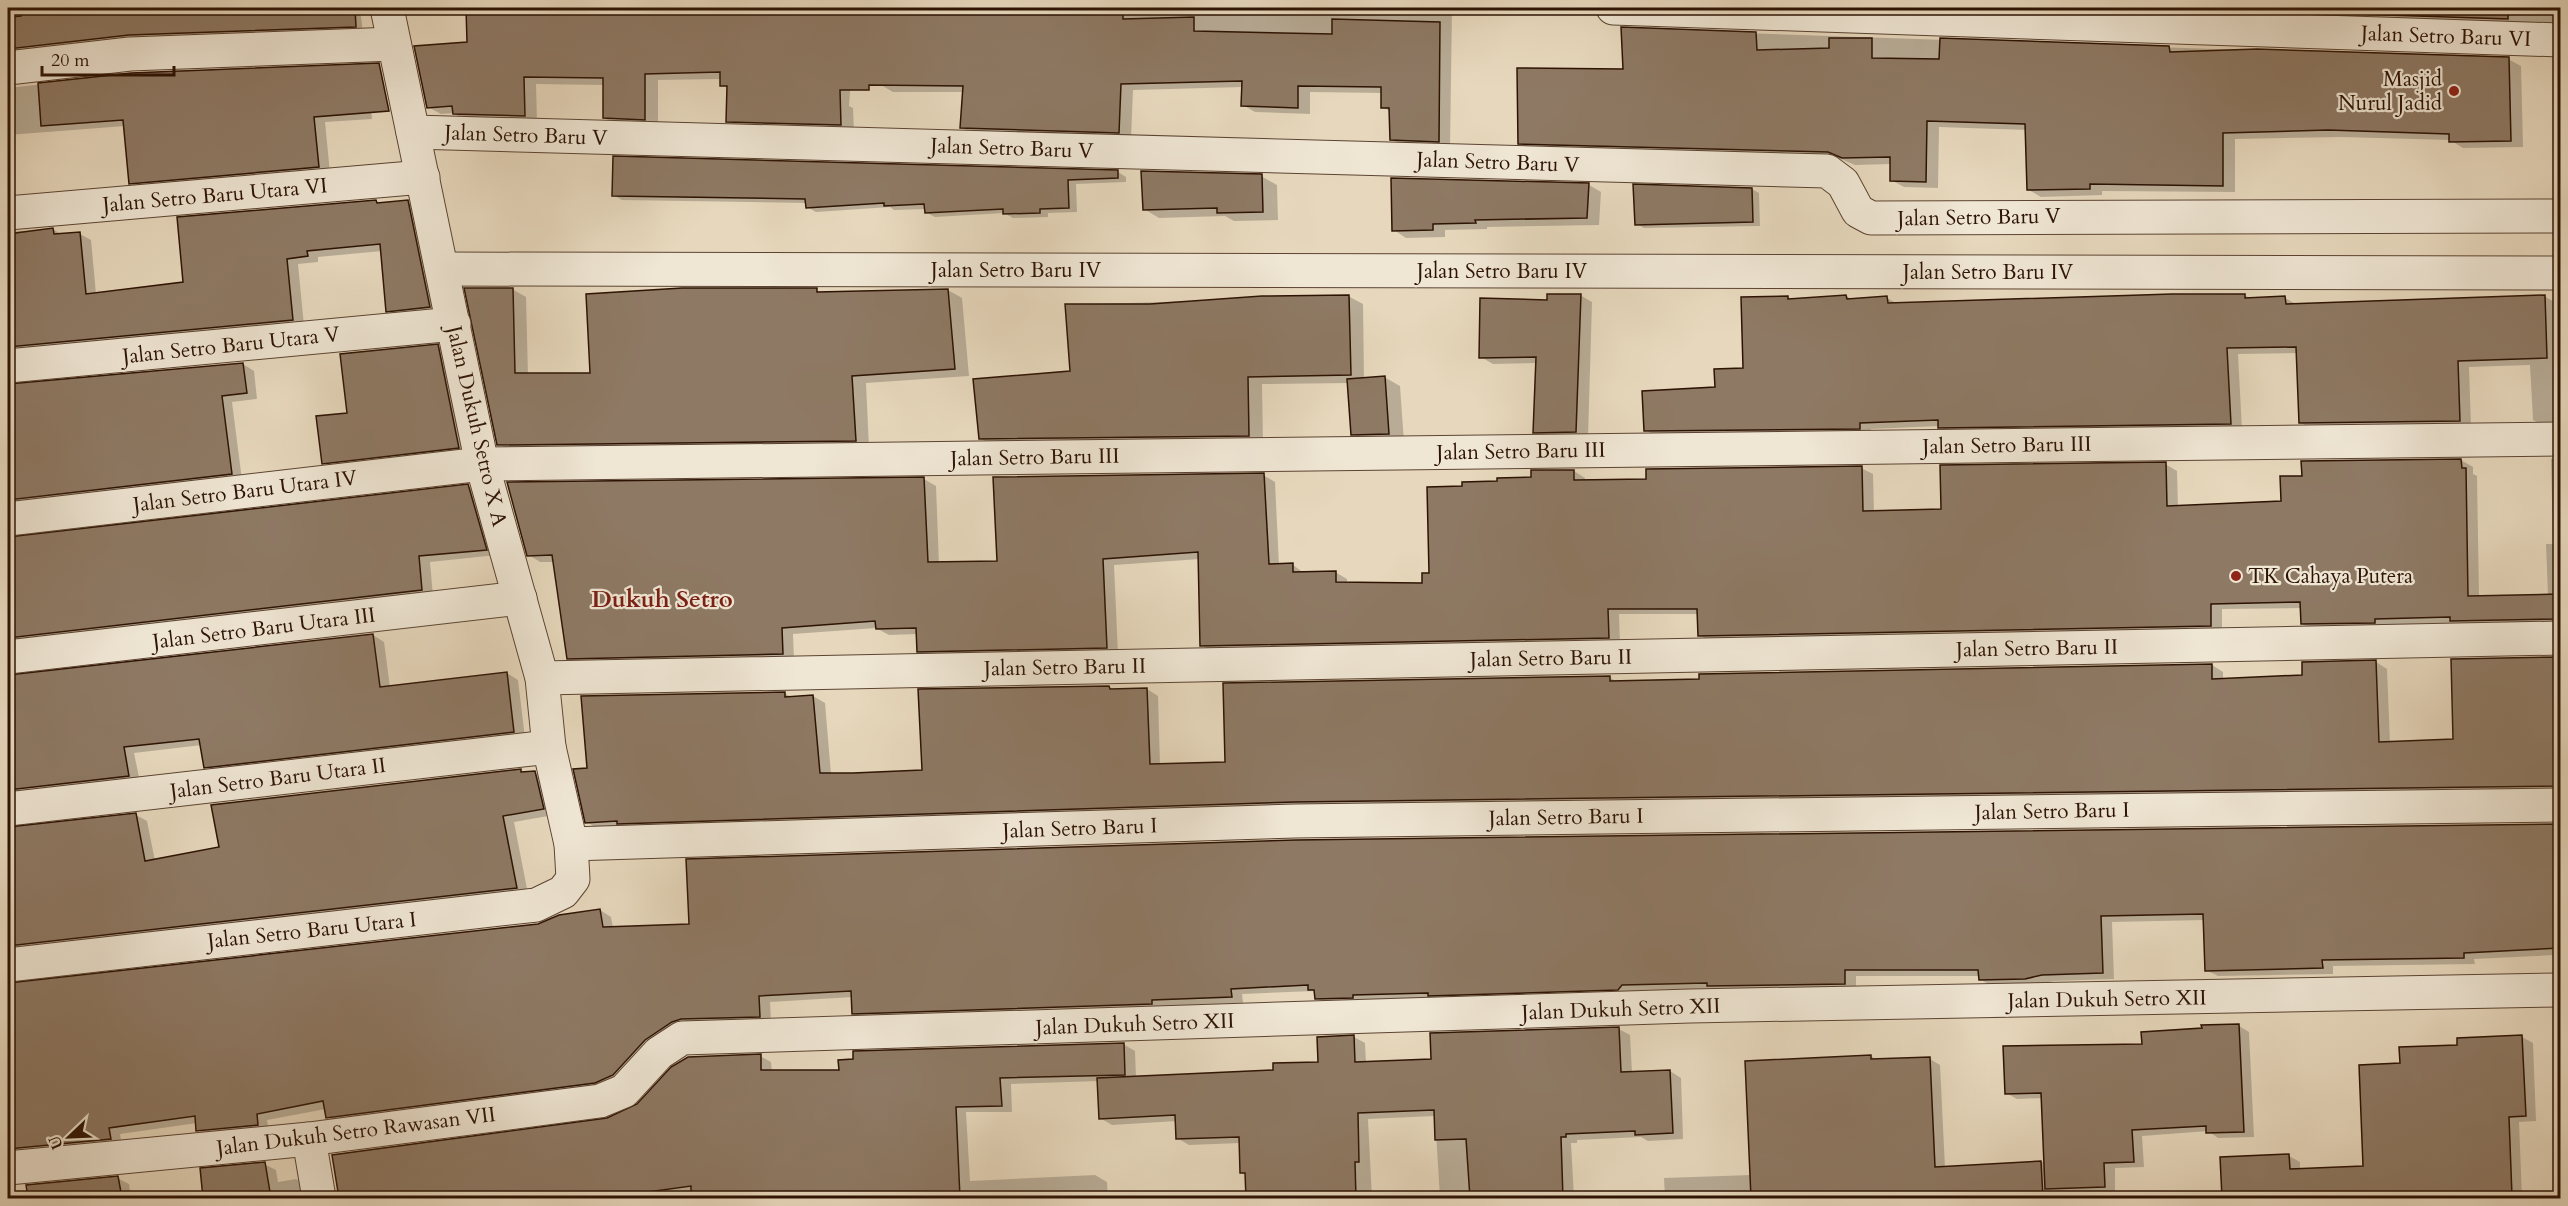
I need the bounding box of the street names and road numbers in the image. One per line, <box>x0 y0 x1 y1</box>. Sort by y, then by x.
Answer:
street label: Jalan Setro Baru VI <box>2357 19 2532 54</box>
street label: Jalan Setro Baru V <box>441 118 609 153</box>
street label: Jalan Setro Baru V <box>927 131 1095 166</box>
street label: Jalan Setro Baru V <box>1413 145 1581 180</box>
street label: Jalan Setro Baru Utara VI <box>98 171 329 220</box>
street label: Jalan Setro Baru V <box>1894 202 2061 233</box>
street label: Jalan Setro Baru IV <box>928 256 1102 285</box>
street label: Jalan Setro Baru IV <box>1414 257 1588 286</box>
street label: Jalan Setro Baru IV <box>1900 258 2074 287</box>
street label: Jalan Setro Baru Utara V <box>118 320 342 372</box>
street label: Jalan Dukuh Setro X A <box>439 320 514 529</box>
street label: Jalan Setro Baru III <box>1919 430 2092 462</box>
street label: Jalan Setro Baru III <box>1433 436 1606 468</box>
street label: Jalan Setro Baru III <box>947 442 1120 474</box>
street label: Jalan Setro Baru Utara IV <box>128 463 359 520</box>
street label: Jalan Setro Baru Utara III <box>148 600 377 657</box>
street label: Jalan Setro Baru II <box>1953 633 2118 664</box>
street label: Jalan Setro Baru II <box>1467 643 1632 674</box>
street label: Jalan Setro Baru II <box>981 652 1146 683</box>
street label: Jalan Setro Baru Utara II <box>166 751 388 806</box>
street label: Jalan Setro Baru I <box>1971 796 2130 827</box>
street label: Jalan Setro Baru I <box>1485 802 1644 833</box>
street label: Jalan Setro Baru I <box>999 811 1158 846</box>
street label: Jalan Setro Baru Utara I <box>203 905 418 956</box>
street label: Jalan Dukuh Setro XII <box>2004 983 2207 1016</box>
street label: Jalan Dukuh Setro XII <box>1518 992 1721 1028</box>
street label: Jalan Dukuh Setro XII <box>1032 1007 1235 1043</box>
street label: Jalan Dukuh Setro Rawasan VII <box>212 1100 497 1163</box>

